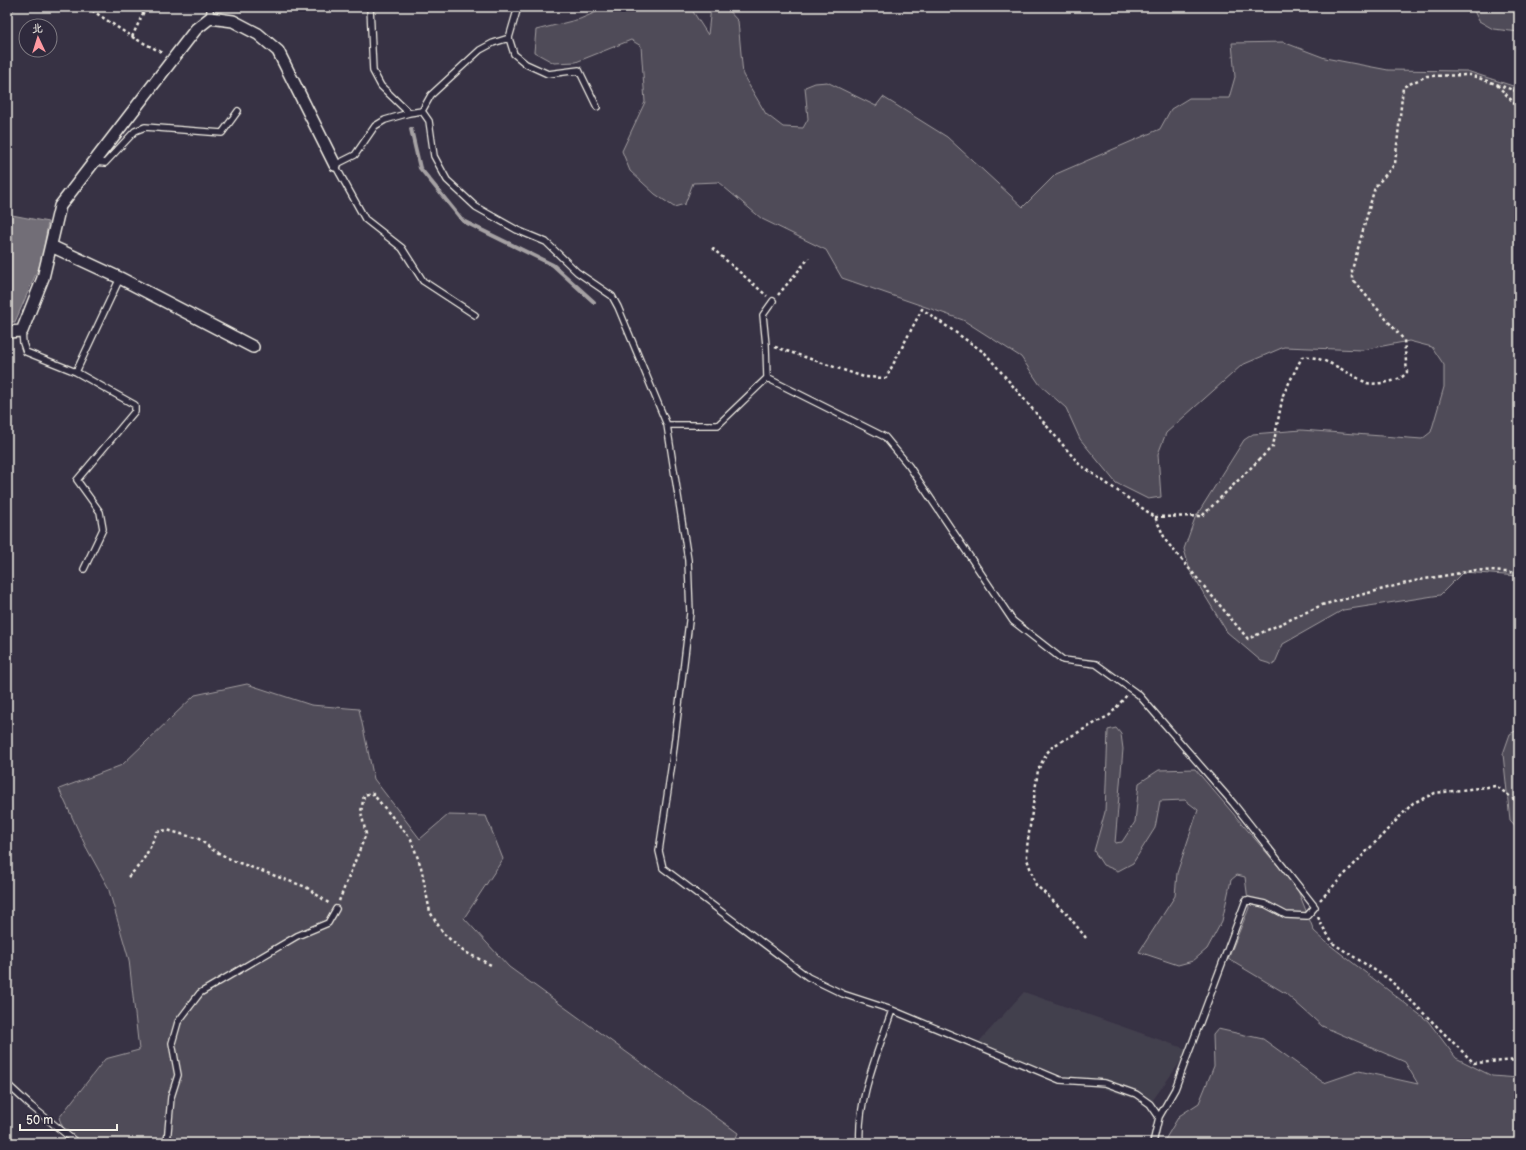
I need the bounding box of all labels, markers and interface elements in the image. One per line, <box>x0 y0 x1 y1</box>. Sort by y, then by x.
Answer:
north arrow <box>18 18 58 58</box>
text: 北 <box>31 22 43 35</box>
scale bar <box>20 1106 117 1132</box>
text: 50 m <box>26 1113 53 1128</box>

